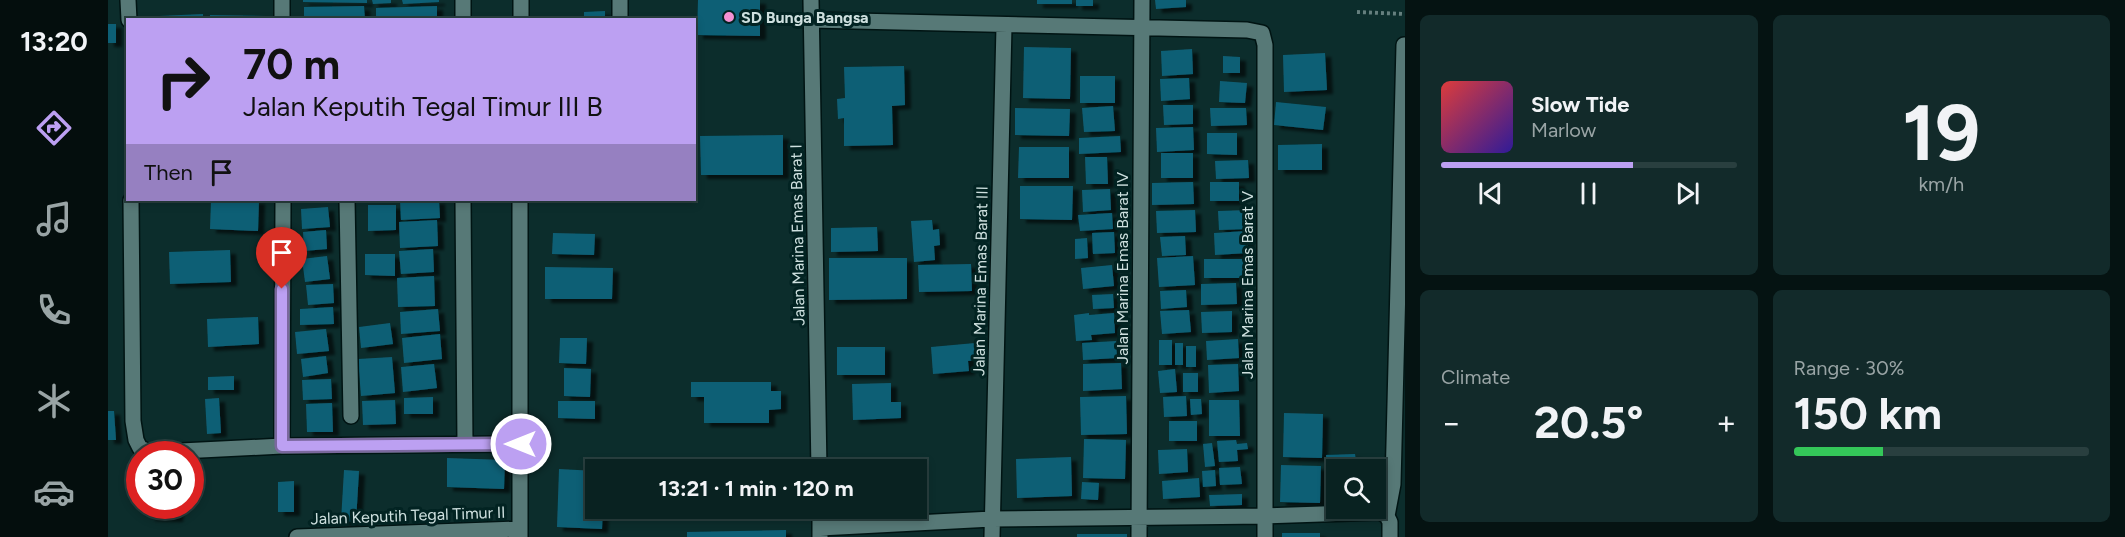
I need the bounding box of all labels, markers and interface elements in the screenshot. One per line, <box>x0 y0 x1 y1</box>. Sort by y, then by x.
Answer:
place label: SD Bunga Bangsa <box>741 8 869 27</box>
marker: SD Bunga Bangsa <box>722 10 736 24</box>
text: 13:20 <box>20 25 88 58</box>
text: 70 m <box>243 39 340 90</box>
icon: right <box>144 42 222 120</box>
text: 19 <box>1902 86 1980 180</box>
text: Jalan Keputih Tegal Timur III B <box>243 90 603 123</box>
text: Slow Tide <box>1531 91 1630 118</box>
icon: directions <box>33 107 75 149</box>
text: Marlow <box>1531 118 1596 142</box>
street label: Jalan Marina Emas Barat I <box>786 144 809 326</box>
icon: arrive <box>205 156 238 189</box>
text: Then <box>144 159 193 186</box>
street label: Jalan Marina Emas Barat IV <box>1113 172 1132 364</box>
text: km/h <box>1918 172 1964 196</box>
icon: previous <box>1474 177 1507 210</box>
icon: pause <box>1572 177 1605 210</box>
icon: next <box>1671 177 1704 210</box>
street label: Jalan Marina Emas Barat III <box>969 186 992 376</box>
street label: Jalan Marina Emas Barat V <box>1238 191 1257 379</box>
icon: music <box>33 198 75 240</box>
pin <box>256 227 307 289</box>
icon: arrive <box>265 236 298 269</box>
icon: phone <box>33 289 75 331</box>
text: Range · 30% <box>1794 356 1904 380</box>
text: Climate <box>1441 365 1510 389</box>
icon: climate <box>33 380 75 422</box>
text: 150 km <box>1794 386 1942 440</box>
text: 20.5° <box>1534 395 1644 449</box>
text: − <box>1441 403 1462 442</box>
text: + <box>1716 403 1737 442</box>
position arrow <box>489 412 553 476</box>
speed limit sign: 30 <box>126 441 204 519</box>
map controls <box>1326 459 1386 519</box>
button: search <box>1326 459 1386 519</box>
icon: car <box>33 471 75 513</box>
text: 13:21 · 1 min · 120 m <box>658 475 854 502</box>
street label: Jalan Keputih Tegal Timur II <box>310 503 506 528</box>

